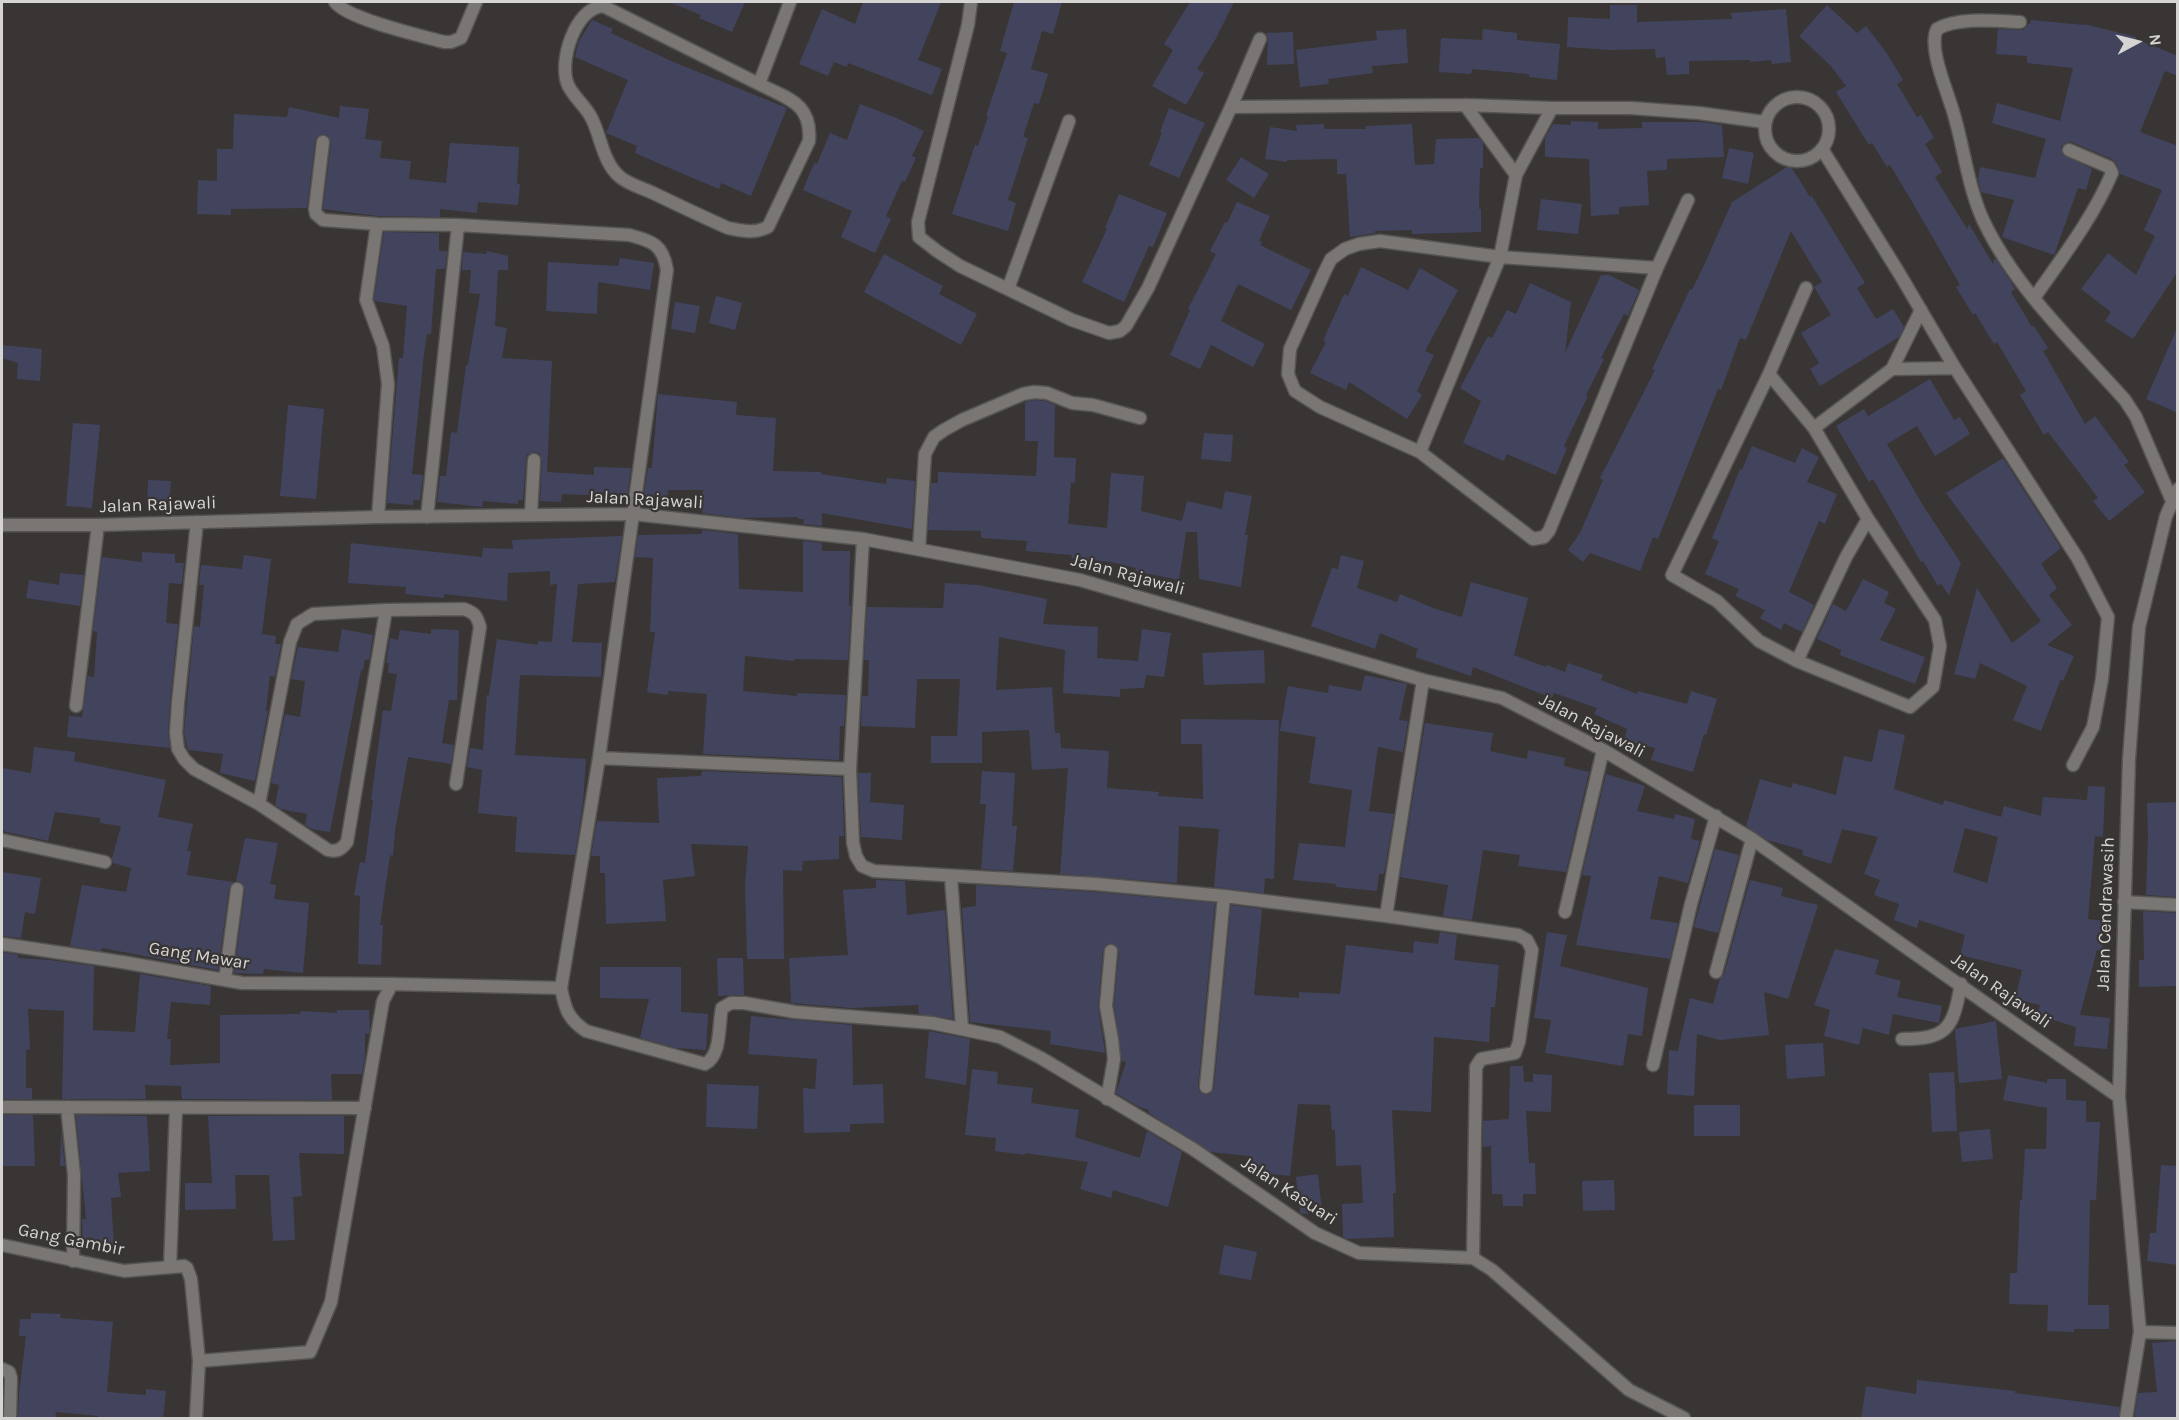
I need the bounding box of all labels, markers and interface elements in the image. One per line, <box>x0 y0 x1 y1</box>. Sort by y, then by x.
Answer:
north arrow <box>2107 12 2167 72</box>
text: N <box>2145 33 2165 47</box>
street label: Jalan Rajawali <box>586 486 704 514</box>
street label: Jalan Rajawali <box>99 492 217 518</box>
street label: Jalan Rajawali <box>1069 549 1187 601</box>
street label: Jalan Rajawali <box>1535 689 1649 763</box>
street label: Jalan Cendrawasih <box>2093 837 2119 991</box>
street label: Gang Mawar <box>147 937 251 975</box>
street label: Jalan Rajawali <box>1947 949 2055 1033</box>
street label: Jalan Kasuari <box>1237 1152 1341 1230</box>
street label: Gang Gambir <box>16 1219 126 1261</box>

